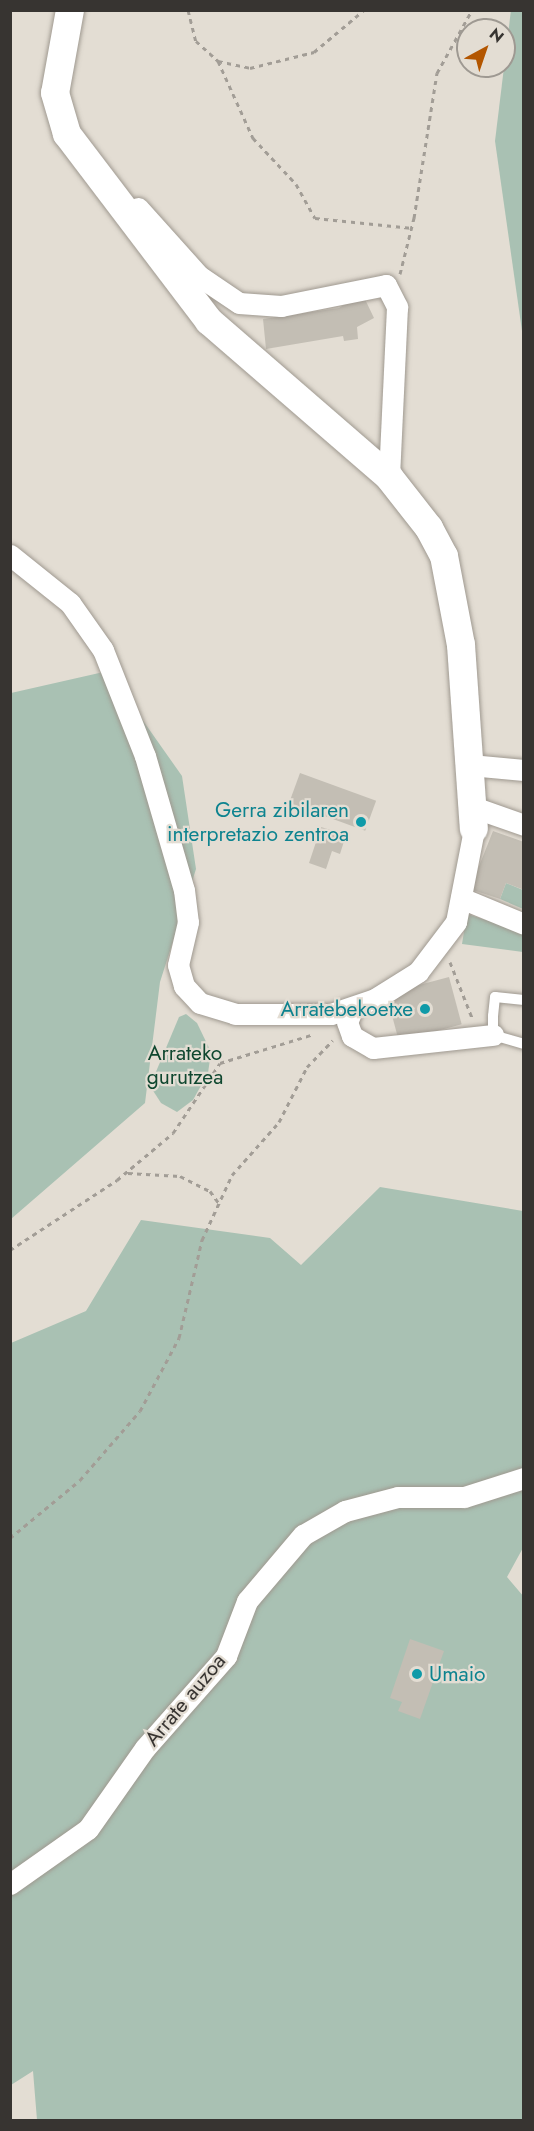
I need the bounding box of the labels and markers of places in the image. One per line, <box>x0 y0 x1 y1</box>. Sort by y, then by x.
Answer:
place label: Gerra zibilaren interpretazio zentroa <box>167 797 349 847</box>
marker: Gerra zibilaren interpretazio zentroa <box>354 815 368 829</box>
place label: Arratebekoetxe <box>280 996 413 1022</box>
marker: Arratebekoetxe <box>418 1002 432 1016</box>
place label: Umaio <box>429 1661 486 1687</box>
marker: Umaio <box>410 1667 424 1681</box>

